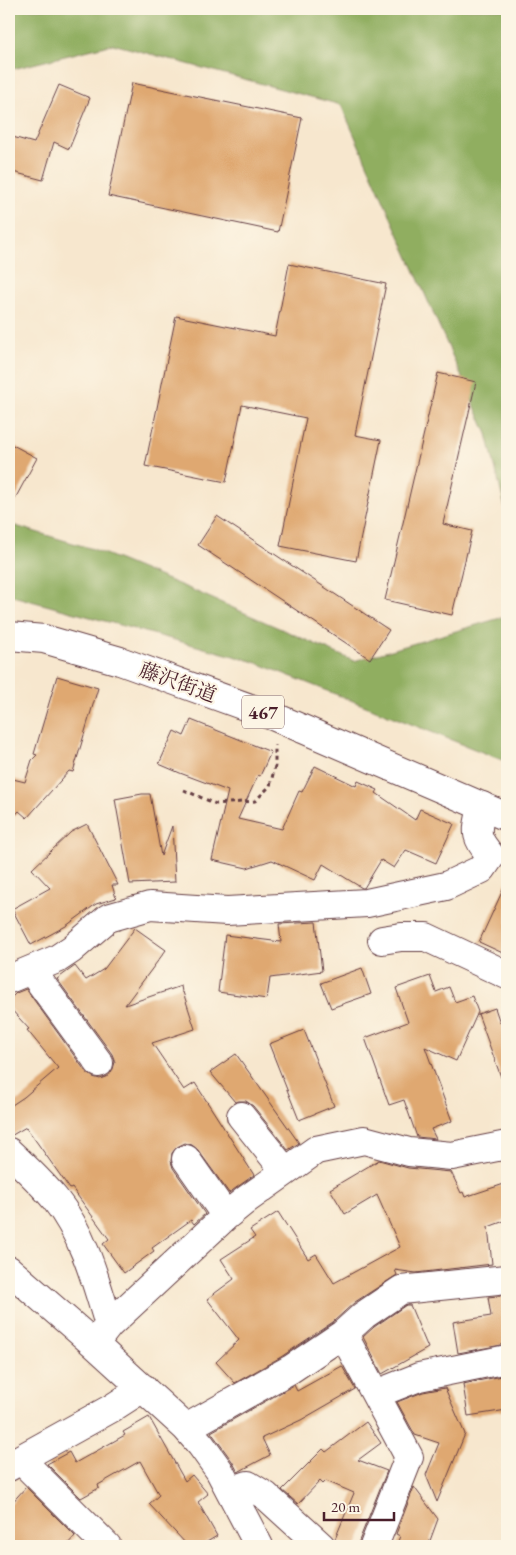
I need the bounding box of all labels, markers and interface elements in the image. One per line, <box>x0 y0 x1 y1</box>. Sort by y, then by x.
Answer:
street label: 藤沢街道 <box>136 656 220 708</box>
road number: 467 <box>242 696 284 729</box>
scale bar <box>324 1490 394 1522</box>
text: 20 m <box>331 1497 360 1516</box>

